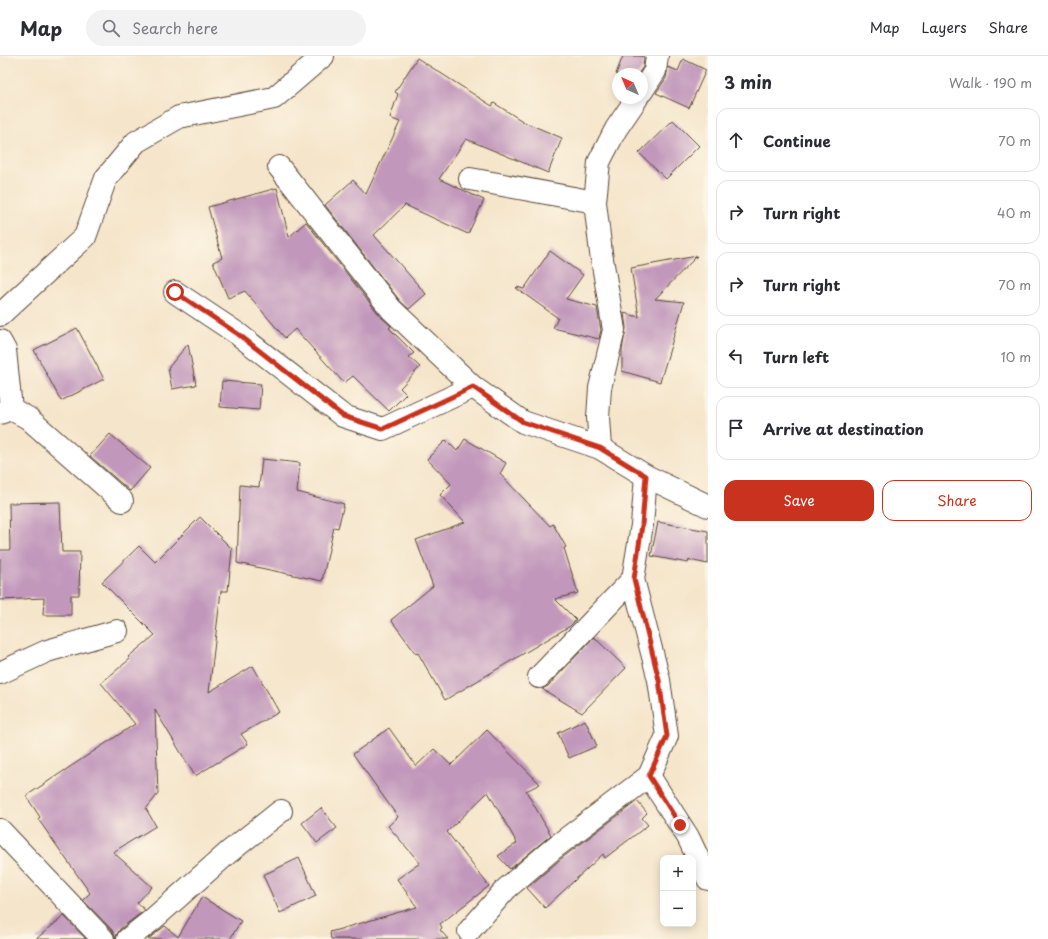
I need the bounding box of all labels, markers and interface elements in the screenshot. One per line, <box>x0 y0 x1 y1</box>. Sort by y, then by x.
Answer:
search box <box>86 10 366 46</box>
text: Map <box>20 14 62 42</box>
text: Search here <box>132 16 218 39</box>
icon: search <box>100 17 122 39</box>
text: Map <box>870 17 900 38</box>
text: Layers <box>922 17 967 38</box>
text: Share <box>989 17 1028 38</box>
north arrow <box>612 68 648 104</box>
text: 3 min <box>724 69 772 95</box>
text: Walk · 190 m <box>949 73 1032 92</box>
icon: ahead <box>725 129 747 151</box>
text: Continue <box>763 129 831 152</box>
text: 70 m <box>998 131 1031 150</box>
icon: right <box>725 201 747 223</box>
text: Turn right <box>763 201 840 224</box>
text: 40 m <box>997 203 1031 222</box>
icon: right <box>725 273 747 295</box>
text: Turn right <box>763 273 840 296</box>
text: 70 m <box>998 275 1031 294</box>
route start <box>166 283 184 301</box>
icon: left <box>725 345 747 367</box>
text: Turn left <box>763 345 829 368</box>
text: 10 m <box>1001 347 1031 366</box>
icon: arrive <box>725 417 747 439</box>
text: Arrive at destination <box>763 417 924 440</box>
button: Save <box>724 480 874 521</box>
button: Share <box>882 480 1032 521</box>
route end <box>671 816 689 834</box>
map controls <box>660 855 696 927</box>
button: + <box>660 855 696 891</box>
button: − <box>660 891 696 927</box>

